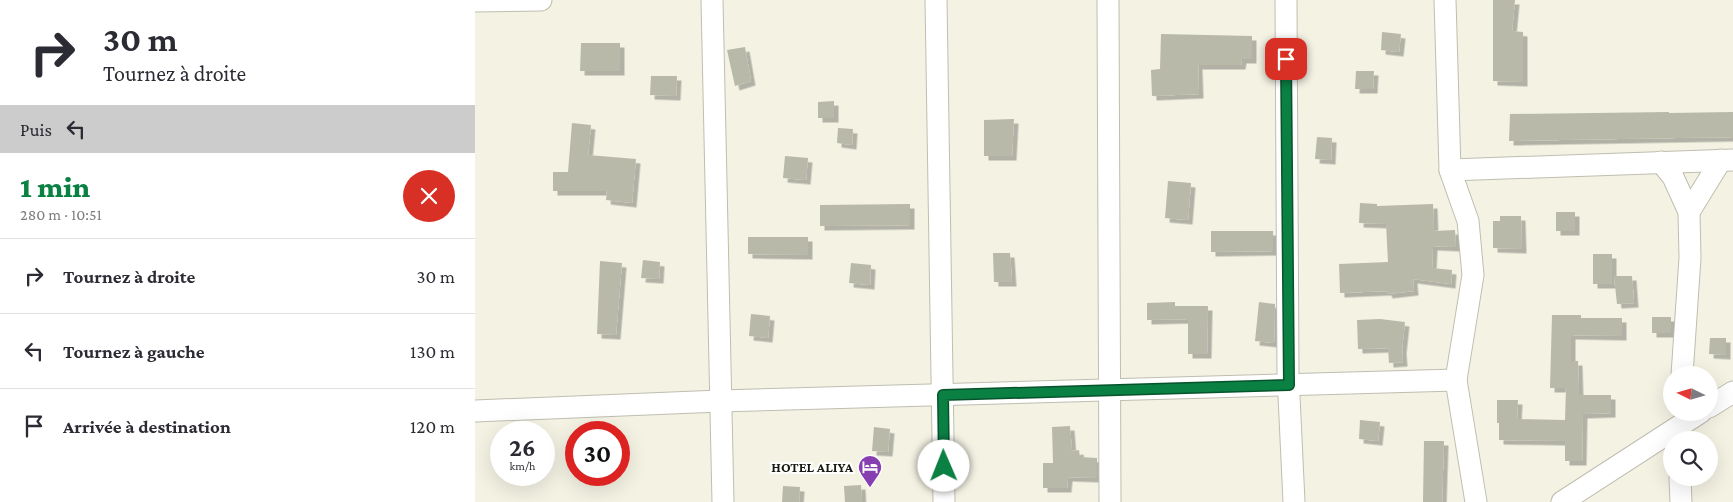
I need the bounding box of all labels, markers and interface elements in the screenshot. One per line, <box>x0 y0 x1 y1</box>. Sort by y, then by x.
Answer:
icon: right <box>20 20 85 85</box>
text: 30 m <box>103 20 178 59</box>
pin <box>1265 38 1307 80</box>
icon: arrive <box>1272 45 1300 73</box>
text: Tournez à droite <box>103 61 246 86</box>
icon: left <box>62 115 90 143</box>
text: Puis <box>20 119 52 140</box>
text: 1 min <box>20 170 90 203</box>
button: close <box>403 170 455 222</box>
text: 280 m · 10:51 <box>20 206 102 223</box>
icon: right <box>20 262 48 290</box>
text: Tournez à droite <box>63 266 195 287</box>
text: 30 m <box>416 266 455 287</box>
icon: left <box>20 337 48 365</box>
text: Tournez à gauche <box>63 341 205 362</box>
text: 130 m <box>410 341 455 362</box>
north arrow <box>1663 366 1717 421</box>
map controls <box>1663 366 1718 486</box>
icon: arrive <box>20 412 48 440</box>
text: Arrivée à destination <box>63 416 231 437</box>
text: 120 m <box>410 416 455 437</box>
speed limit sign: 30 <box>565 421 630 486</box>
button: search <box>1663 431 1718 486</box>
text: 26 <box>509 434 536 461</box>
position arrow <box>917 439 969 491</box>
hotel icon: HOTEL ALIYA <box>857 454 883 488</box>
text: km/h <box>510 459 535 473</box>
place label: HOTEL ALIYA <box>771 459 854 475</box>

